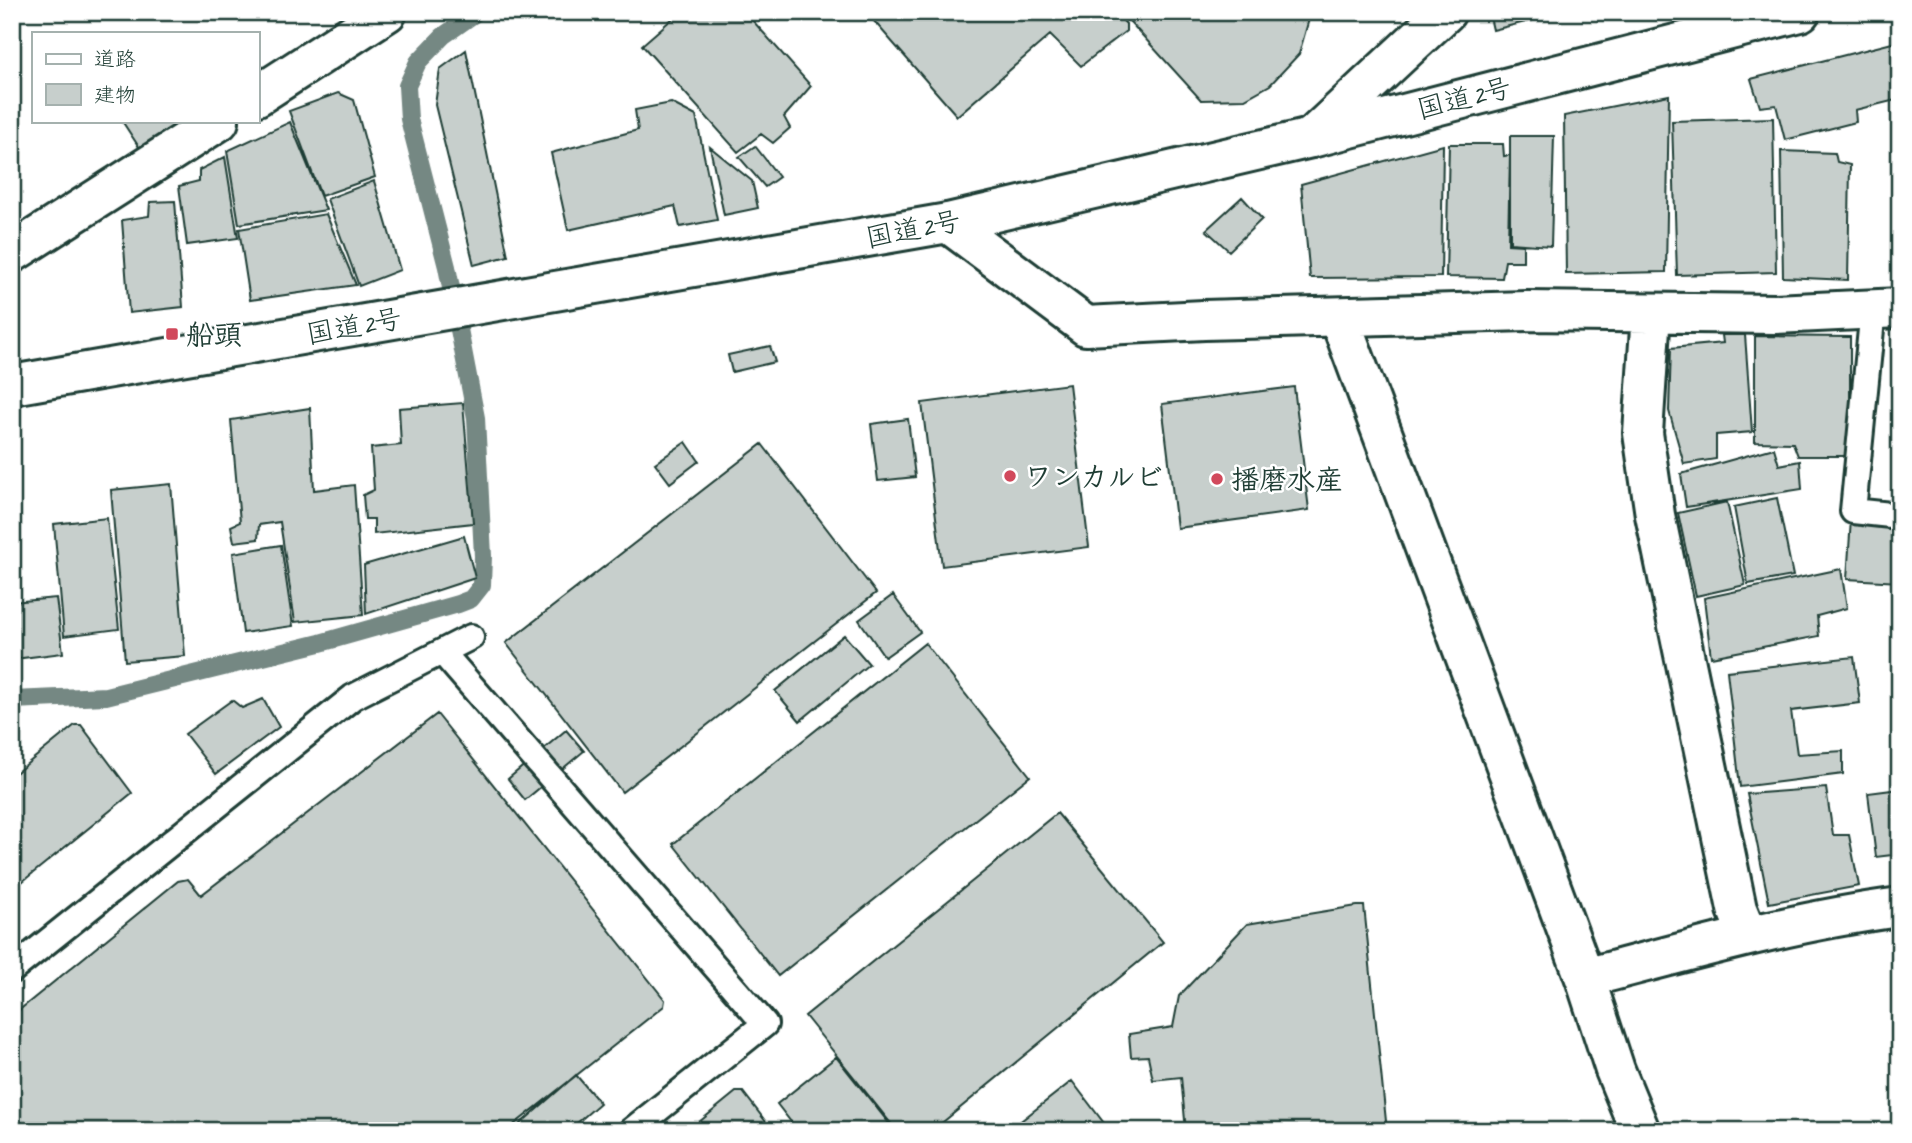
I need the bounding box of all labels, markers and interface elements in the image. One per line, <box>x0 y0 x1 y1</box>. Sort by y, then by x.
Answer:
legend <box>32 32 259 122</box>
text: 道路 <box>94 46 136 72</box>
street label: 国道2号 <box>1413 69 1515 127</box>
text: 建物 <box>94 82 136 108</box>
street label: 国道2号 <box>862 203 964 255</box>
street label: 国道2号 <box>303 300 405 352</box>
place label: 船頭 <box>186 317 242 352</box>
marker: 船頭 <box>164 326 180 342</box>
place label: ワンカルビ <box>1024 459 1163 494</box>
place label: 播磨水産 <box>1231 462 1343 497</box>
marker: ワンカルビ <box>1002 468 1018 484</box>
marker: 播磨水産 <box>1209 471 1225 487</box>

